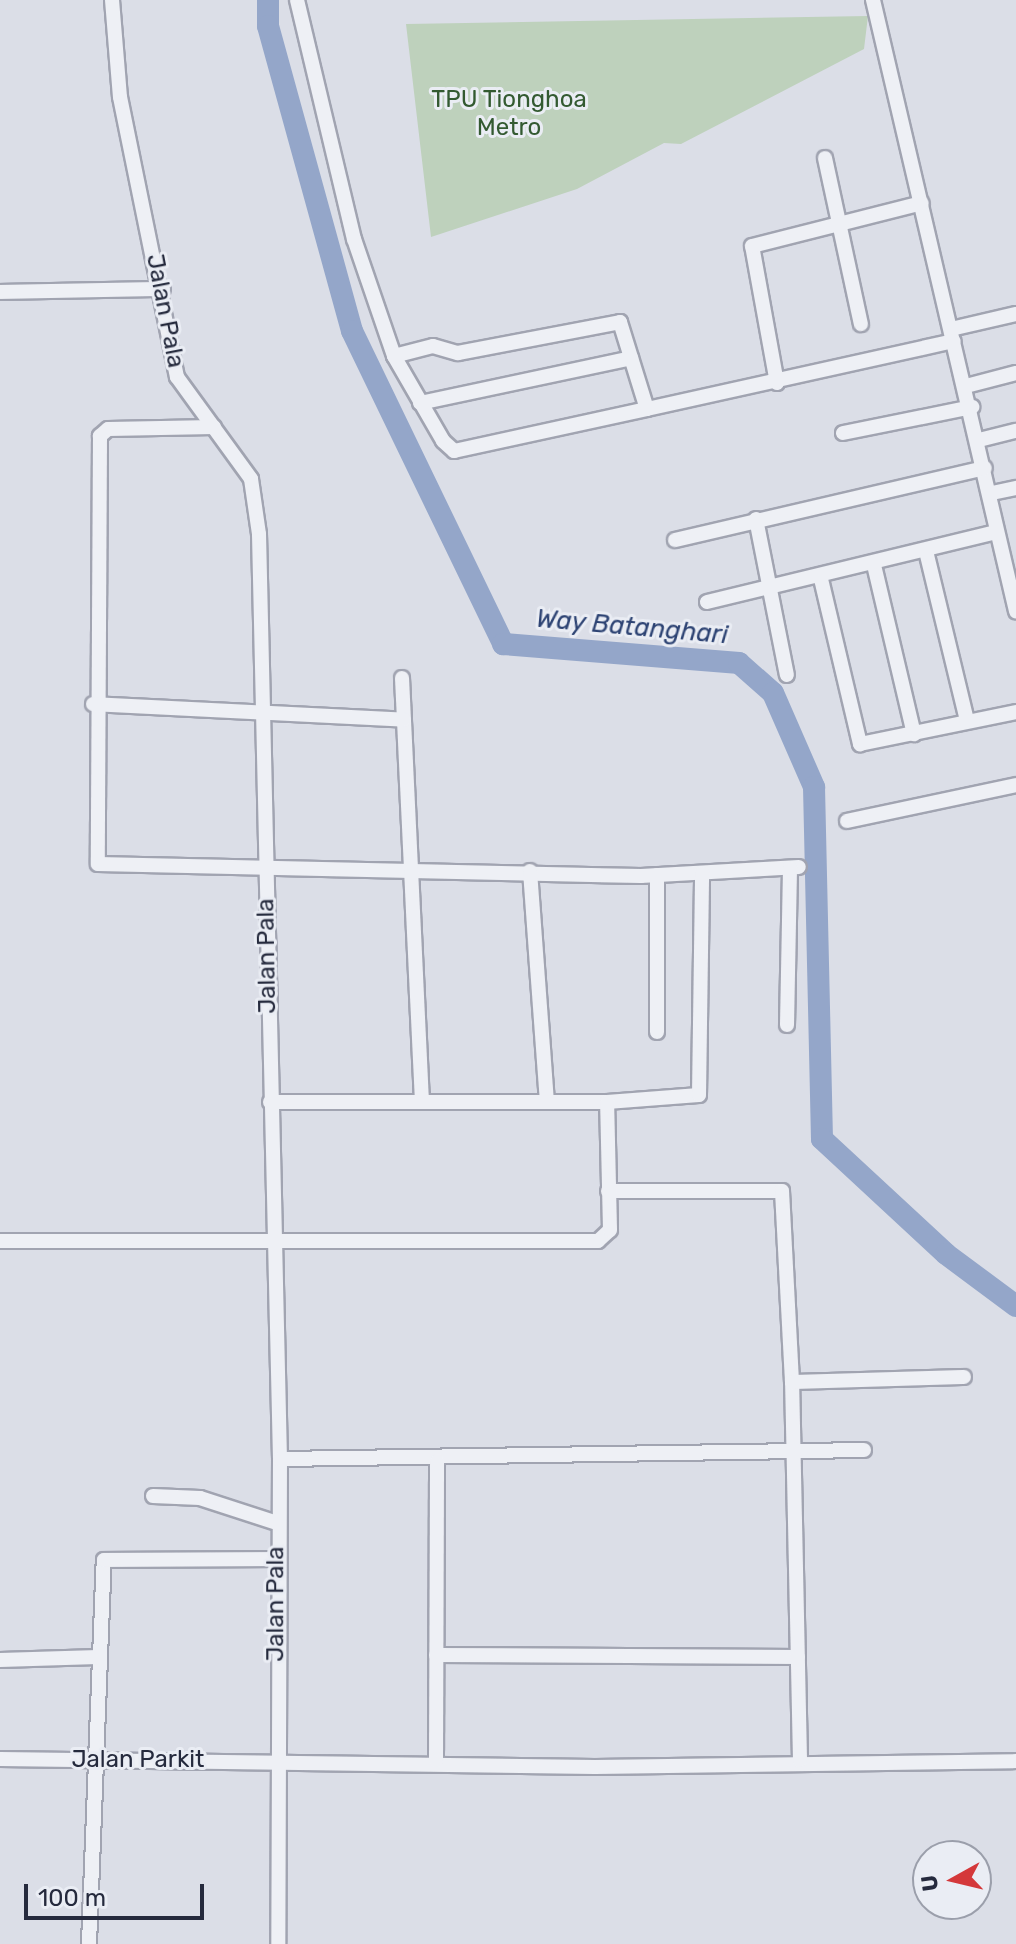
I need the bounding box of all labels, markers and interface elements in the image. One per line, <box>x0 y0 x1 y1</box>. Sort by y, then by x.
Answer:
park label: TPU Tionghoa Metro <box>431 86 587 142</box>
street label: Jalan Pala <box>140 252 190 370</box>
water label: Way Batanghari <box>534 603 730 651</box>
street label: Jalan Pala <box>252 898 282 1014</box>
street label: Jalan Pala <box>262 1546 290 1662</box>
street label: Jalan Parkit <box>72 1746 204 1774</box>
north arrow <box>912 1840 992 1920</box>
scale bar <box>28 1868 208 1918</box>
text: U <box>915 1873 944 1893</box>
text: 100 m <box>38 1884 106 1912</box>

